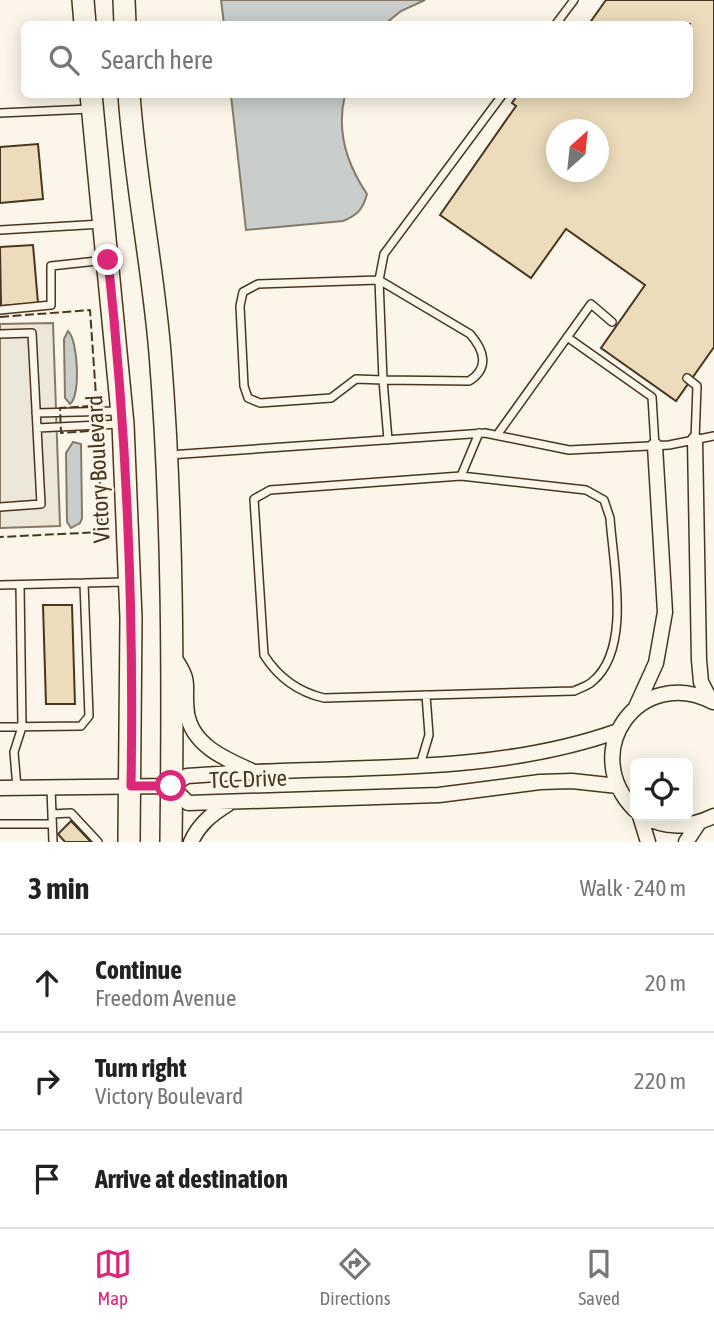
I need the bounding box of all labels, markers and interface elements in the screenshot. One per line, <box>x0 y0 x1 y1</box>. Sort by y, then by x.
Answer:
search box <box>21 21 693 98</box>
icon: search <box>45 41 83 79</box>
text: Search here <box>101 45 213 75</box>
north arrow <box>546 119 609 182</box>
route end <box>92 244 123 275</box>
street label: Victory Boulevard <box>81 394 115 544</box>
map controls <box>630 758 693 821</box>
button: locate <box>630 758 693 821</box>
street label: TCC Drive <box>209 765 287 793</box>
route start <box>155 770 186 801</box>
text: 3 min <box>28 871 89 905</box>
text: Walk · 240 m <box>580 875 686 901</box>
text: Continue <box>95 955 182 985</box>
icon: ahead <box>28 964 66 1002</box>
text: 20 m <box>645 970 686 996</box>
text: Freedom Avenue <box>95 985 236 1011</box>
text: Turn right <box>95 1053 186 1083</box>
icon: right <box>28 1062 66 1100</box>
text: 220 m <box>634 1068 686 1094</box>
text: Victory Boulevard <box>95 1083 243 1109</box>
icon: arrive <box>28 1160 66 1198</box>
text: Arrive at destination <box>95 1164 288 1194</box>
tab: Map <box>94 1245 132 1309</box>
tab: Directions <box>320 1245 390 1309</box>
tab: Saved <box>578 1245 620 1309</box>

